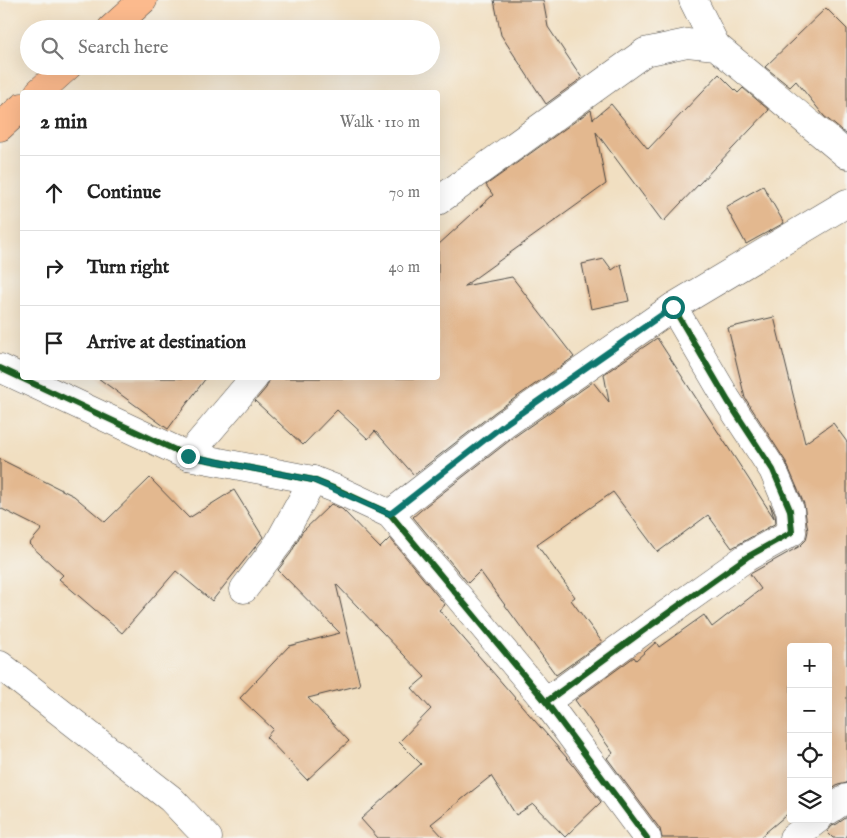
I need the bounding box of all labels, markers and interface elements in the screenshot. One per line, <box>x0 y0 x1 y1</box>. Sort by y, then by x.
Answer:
search box <box>20 20 440 75</box>
icon: search <box>38 34 66 62</box>
text: Search here <box>78 36 169 60</box>
text: 2 min <box>40 109 87 136</box>
text: Walk · 110 m <box>340 113 420 133</box>
icon: ahead <box>40 179 68 207</box>
text: Continue <box>87 181 161 205</box>
text: 70 m <box>389 183 420 203</box>
icon: right <box>40 254 68 282</box>
text: Turn right <box>87 256 169 280</box>
text: 40 m <box>388 258 420 278</box>
route start <box>662 296 685 319</box>
icon: arrive <box>40 329 68 357</box>
text: Arrive at destination <box>87 331 246 355</box>
route end <box>177 445 200 468</box>
map controls <box>787 643 832 823</box>
button: + <box>787 643 832 688</box>
button: − <box>787 688 832 733</box>
button: locate <box>787 733 832 778</box>
button: layers <box>787 778 832 823</box>

